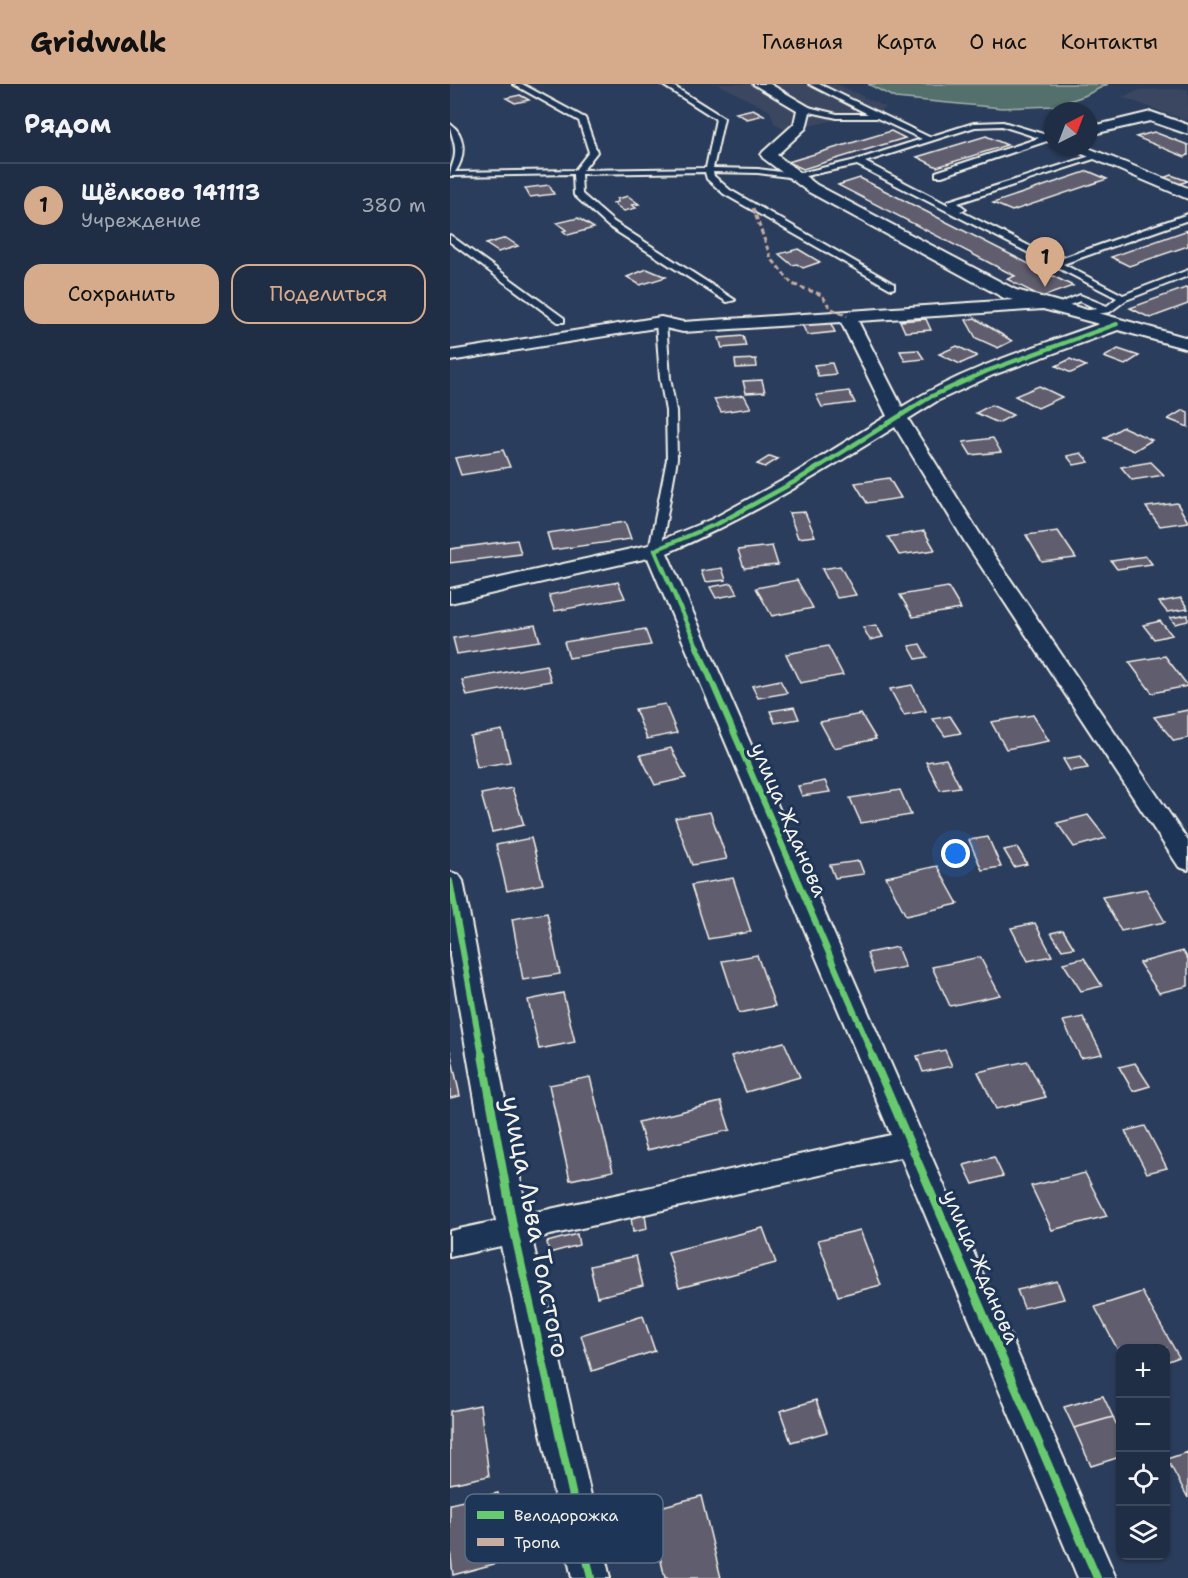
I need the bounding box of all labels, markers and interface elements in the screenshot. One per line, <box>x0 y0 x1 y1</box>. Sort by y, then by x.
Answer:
text: Gridwalk <box>30 23 167 61</box>
text: Главная <box>762 28 843 56</box>
text: Карта <box>876 28 936 56</box>
text: О нас <box>969 28 1027 56</box>
text: Контакты <box>1060 28 1158 56</box>
north arrow <box>1044 102 1098 156</box>
text: Рядом <box>24 106 111 141</box>
text: Щёлково 141113 <box>81 178 260 207</box>
text: 1 <box>39 192 48 218</box>
text: 380 m <box>361 192 426 218</box>
text: Учреждение <box>81 207 201 233</box>
pin: 1 <box>1026 238 1064 287</box>
button: Сохранить <box>24 264 219 324</box>
button: Поделиться <box>231 264 426 324</box>
street label: улица Жданова <box>744 739 834 901</box>
your location <box>941 839 970 868</box>
street label: улица Льва Толстого <box>494 1093 579 1361</box>
street label: улица Жданова <box>936 1186 1026 1348</box>
map controls <box>1116 1344 1170 1560</box>
button: + <box>1116 1344 1170 1398</box>
button: − <box>1116 1398 1170 1452</box>
button: locate <box>1116 1452 1170 1506</box>
legend <box>465 1494 663 1563</box>
text: Велодорожка <box>514 1505 619 1526</box>
button: layers <box>1116 1506 1170 1560</box>
text: Тропа <box>514 1532 560 1553</box>

